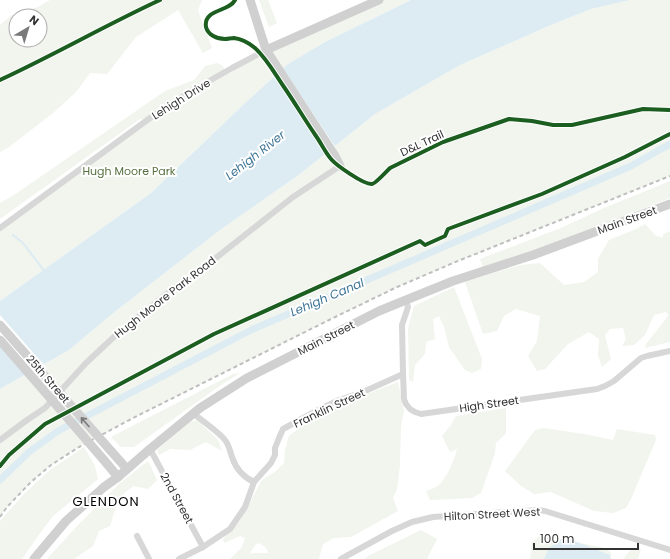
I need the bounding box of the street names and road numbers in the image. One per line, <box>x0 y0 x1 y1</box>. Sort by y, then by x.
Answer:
street label: Lehigh Drive <box>149 75 214 123</box>
street label: D&L Trail <box>398 126 446 160</box>
street label: Main Street <box>595 202 659 238</box>
street label: Hugh Moore Park Road <box>111 252 219 342</box>
street label: Main Street <box>295 317 357 359</box>
street label: 25th Street <box>22 351 74 407</box>
street label: Franklin Street <box>291 384 367 432</box>
street label: High Street <box>458 392 520 416</box>
street label: 2nd Street <box>156 470 198 526</box>
street label: Hilton Street West <box>443 503 541 525</box>

